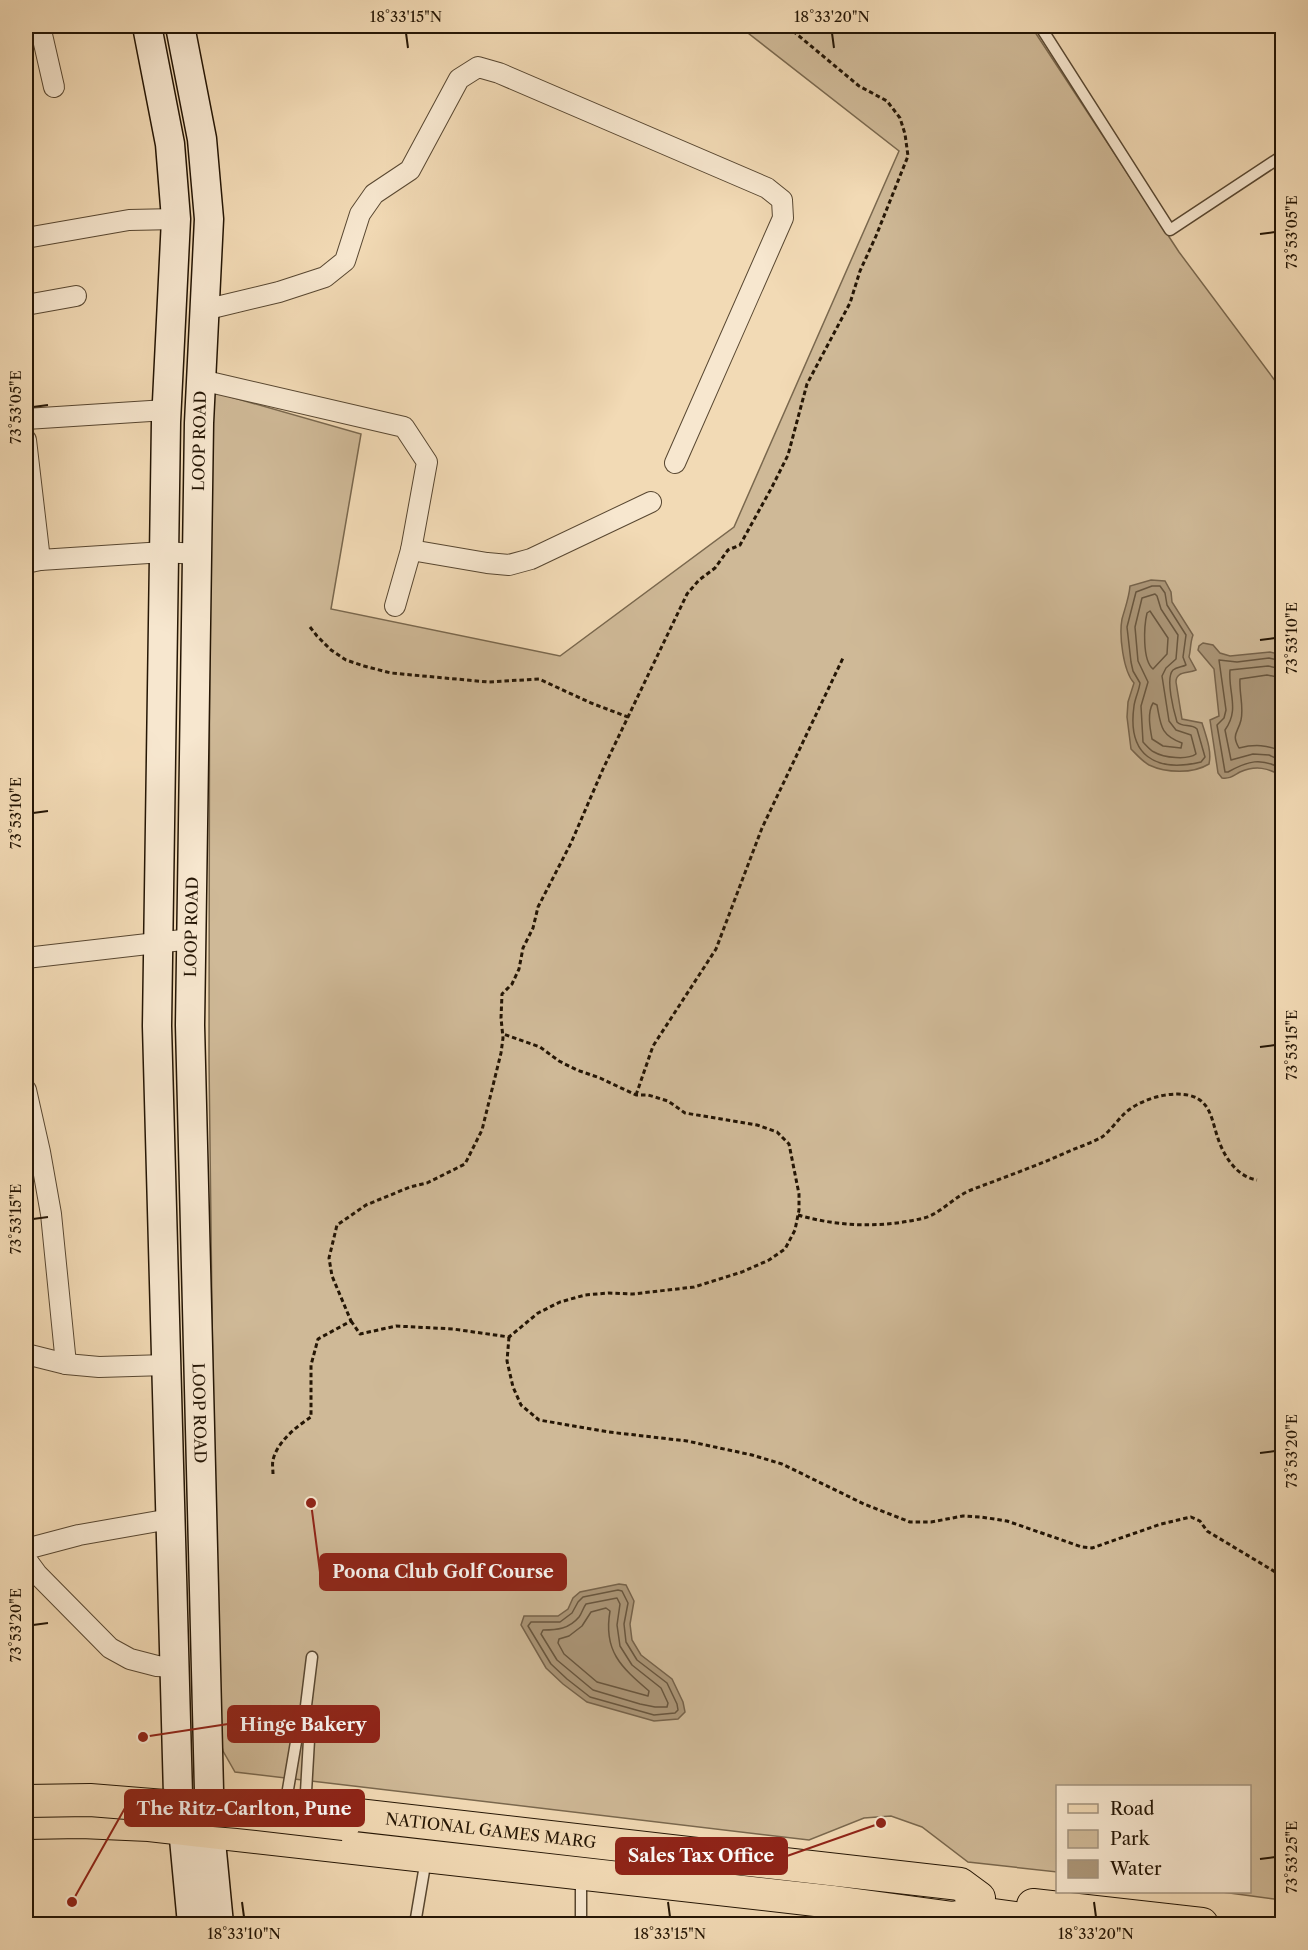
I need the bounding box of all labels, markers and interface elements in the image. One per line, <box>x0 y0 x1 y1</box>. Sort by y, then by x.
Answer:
text: 18°33'15"N <box>370 7 442 26</box>
text: 18°33'20"N <box>794 7 870 26</box>
text: 73°53'05"E <box>1282 195 1301 269</box>
text: 73°53'05"E <box>6 370 25 444</box>
street label: LOOP ROAD <box>188 391 210 491</box>
text: 73°53'10"E <box>1282 602 1301 674</box>
text: 73°53'10"E <box>6 777 25 849</box>
street label: LOOP ROAD <box>180 877 202 977</box>
text: 73°53'15"E <box>1282 1010 1301 1080</box>
text: 73°53'15"E <box>6 1184 25 1254</box>
street label: LOOP ROAD <box>188 1363 211 1464</box>
text: 73°53'20"E <box>1282 1414 1301 1488</box>
callout: Poona Club Golf Course <box>320 1554 566 1590</box>
text: Poona Club Golf Course <box>332 1561 554 1583</box>
text: 73°53'20"E <box>6 1588 25 1662</box>
callout: Hinge Bakery <box>228 1706 379 1742</box>
text: Hinge Bakery <box>240 1714 367 1736</box>
legend <box>1056 1785 1251 1893</box>
callout: The Ritz-Carlton, Pune <box>125 1790 364 1826</box>
text: The Ritz-Carlton, Pune <box>137 1798 352 1820</box>
text: Road <box>1110 1798 1155 1820</box>
street label: NATIONAL GAMES MARG <box>384 1808 597 1852</box>
text: 73°53'25"E <box>1282 1821 1301 1893</box>
text: Park <box>1110 1828 1151 1850</box>
callout: Sales Tax Office <box>616 1838 787 1874</box>
text: Sales Tax Office <box>628 1845 774 1867</box>
text: Water <box>1109 1858 1162 1880</box>
text: 18°33'10"N <box>207 1924 281 1943</box>
text: 18°33'15"N <box>634 1924 706 1943</box>
text: 18°33'20"N <box>1058 1924 1134 1943</box>

